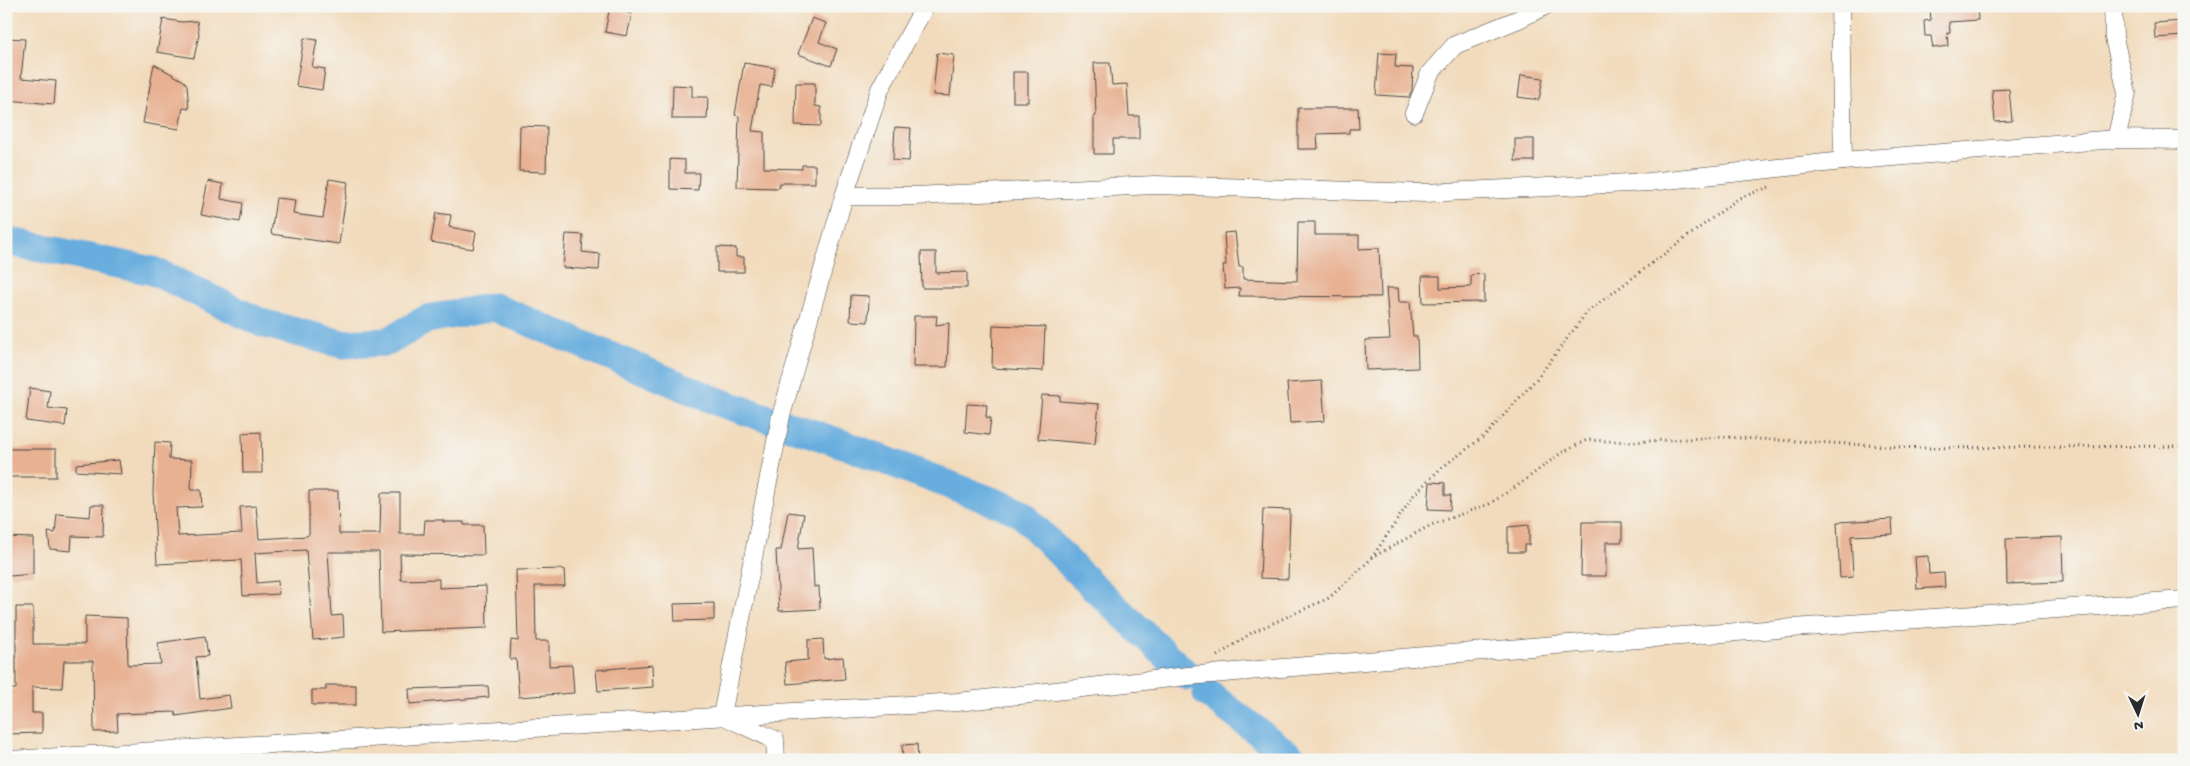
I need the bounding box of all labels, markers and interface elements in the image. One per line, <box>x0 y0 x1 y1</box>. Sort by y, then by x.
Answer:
north arrow <box>2112 688 2162 738</box>
text: N <box>2134 716 2144 733</box>

